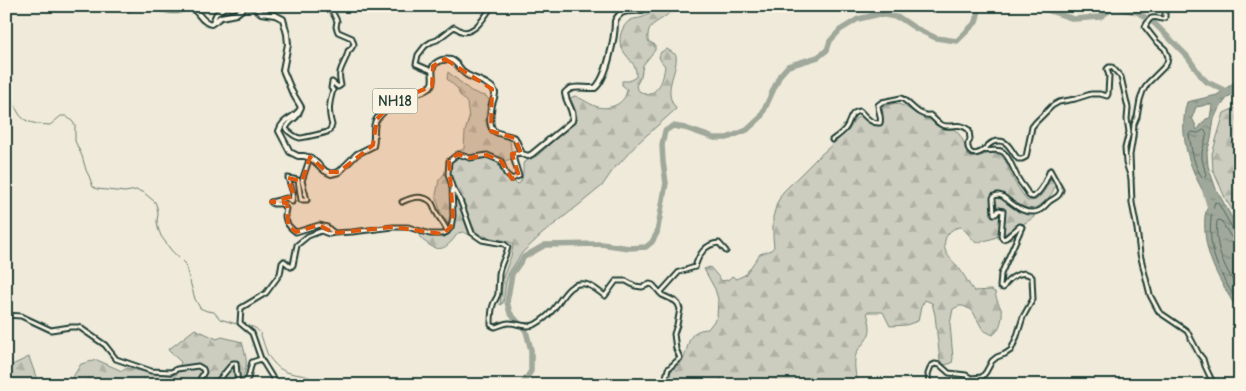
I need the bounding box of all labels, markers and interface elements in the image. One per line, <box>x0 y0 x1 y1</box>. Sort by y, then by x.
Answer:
road number: NH18 <box>372 88 418 114</box>

